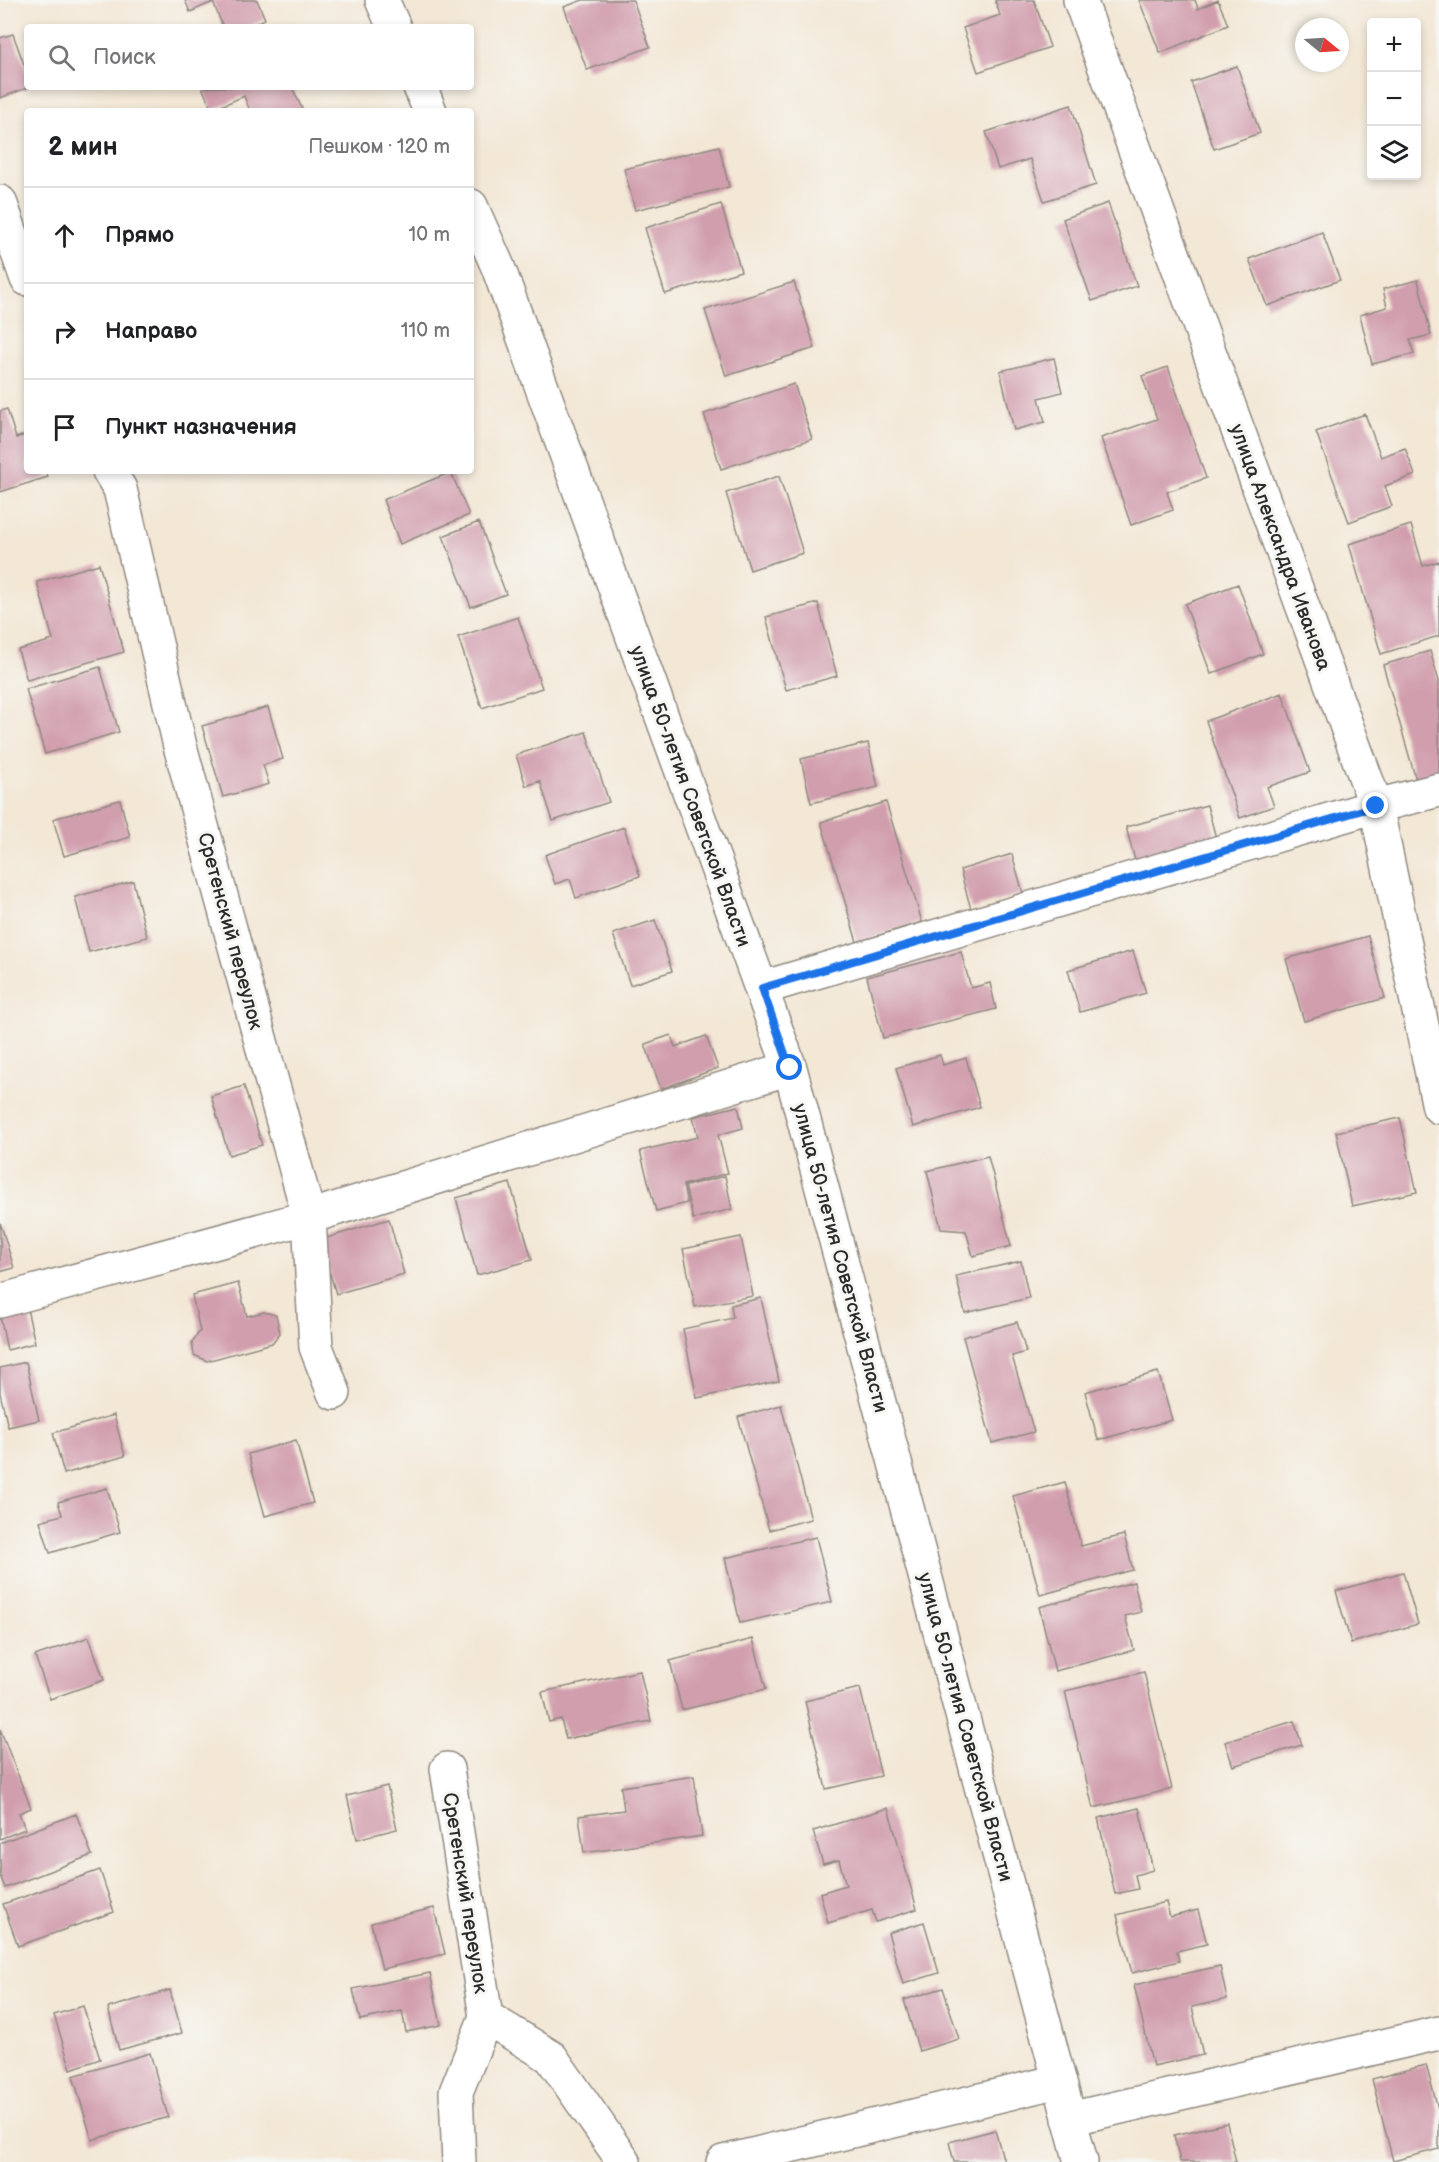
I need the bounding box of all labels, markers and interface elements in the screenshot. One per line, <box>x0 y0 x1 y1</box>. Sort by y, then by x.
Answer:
north arrow <box>1295 18 1349 72</box>
map controls <box>1367 18 1421 180</box>
button: + <box>1367 18 1421 72</box>
search box <box>24 24 474 90</box>
icon: search <box>45 41 78 74</box>
text: Поиск <box>93 44 156 71</box>
button: − <box>1367 72 1421 126</box>
button: layers <box>1367 126 1421 180</box>
text: 2 мин <box>48 132 118 163</box>
text: Пешком · 120 m <box>308 135 450 159</box>
icon: ahead <box>48 219 81 252</box>
text: Прямо <box>105 222 174 249</box>
text: 10 m <box>409 223 450 247</box>
icon: right <box>48 315 81 348</box>
text: Направо <box>105 318 197 345</box>
text: 110 m <box>401 319 450 343</box>
icon: arrive <box>48 411 81 444</box>
text: Пункт назначения <box>105 414 297 441</box>
street label: улица Александра Иванова <box>1224 421 1336 674</box>
street label: улица 50-летия Советской Власти <box>624 642 756 950</box>
route end <box>1362 792 1388 818</box>
street label: Сретенский переулок <box>192 830 268 1033</box>
route start <box>776 1054 802 1080</box>
street label: улица 50-летия Советской Власти <box>787 1101 893 1415</box>
street label: улица 50-летия Советской Власти <box>912 1570 1018 1884</box>
street label: Сретенский переулок <box>437 1791 493 1996</box>

